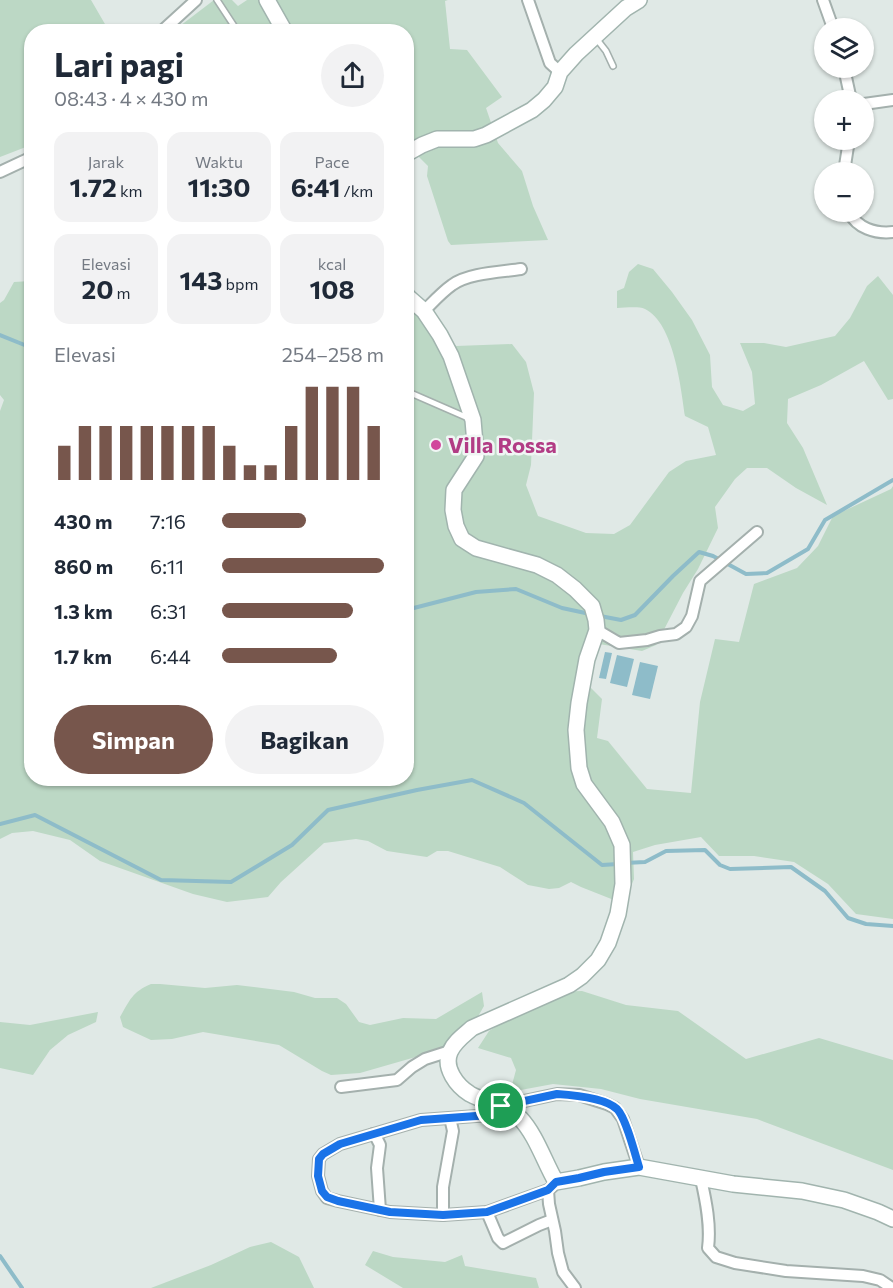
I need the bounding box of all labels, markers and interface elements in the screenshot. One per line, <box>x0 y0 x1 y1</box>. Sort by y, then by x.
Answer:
map controls <box>814 18 874 222</box>
button: layers <box>814 18 874 78</box>
text: Lari pagi <box>54 43 184 84</box>
button: share <box>321 44 384 107</box>
text: 08:43 · 4 × 430 m <box>54 86 208 110</box>
button: + <box>814 90 874 150</box>
text: Jarak <box>88 152 124 171</box>
text: Waktu <box>195 152 243 171</box>
text: Pace <box>315 152 349 171</box>
button: − <box>814 162 874 222</box>
text: 1.72 <box>69 171 117 202</box>
text: 11:30 <box>188 171 250 202</box>
text: 6:41 <box>291 171 341 202</box>
text: km <box>117 181 143 200</box>
text: /km <box>341 181 373 200</box>
text: Elevasi <box>81 254 131 273</box>
text: kcal <box>318 254 346 273</box>
text: 143 <box>180 264 222 295</box>
text: 20 <box>82 273 113 304</box>
text: 108 <box>309 273 355 304</box>
text: bpm <box>222 274 258 293</box>
text: m <box>113 283 130 302</box>
text: Elevasi <box>54 342 116 366</box>
text: 254–258 m <box>282 342 384 366</box>
place label: Villa Rossa <box>448 431 557 458</box>
marker: Villa Rossa <box>429 438 443 452</box>
text: 430 m <box>54 509 112 533</box>
text: 7:16 <box>150 509 186 533</box>
text: 860 m <box>54 554 113 578</box>
text: 6:11 <box>150 554 184 578</box>
text: 1.3 km <box>54 599 113 623</box>
text: 6:31 <box>150 599 187 623</box>
text: 1.7 km <box>54 644 112 668</box>
text: 6:44 <box>150 644 191 668</box>
button: Simpan <box>54 705 213 774</box>
button: Bagikan <box>225 705 384 774</box>
pin <box>475 1080 526 1131</box>
icon: arrive <box>484 1089 517 1122</box>

